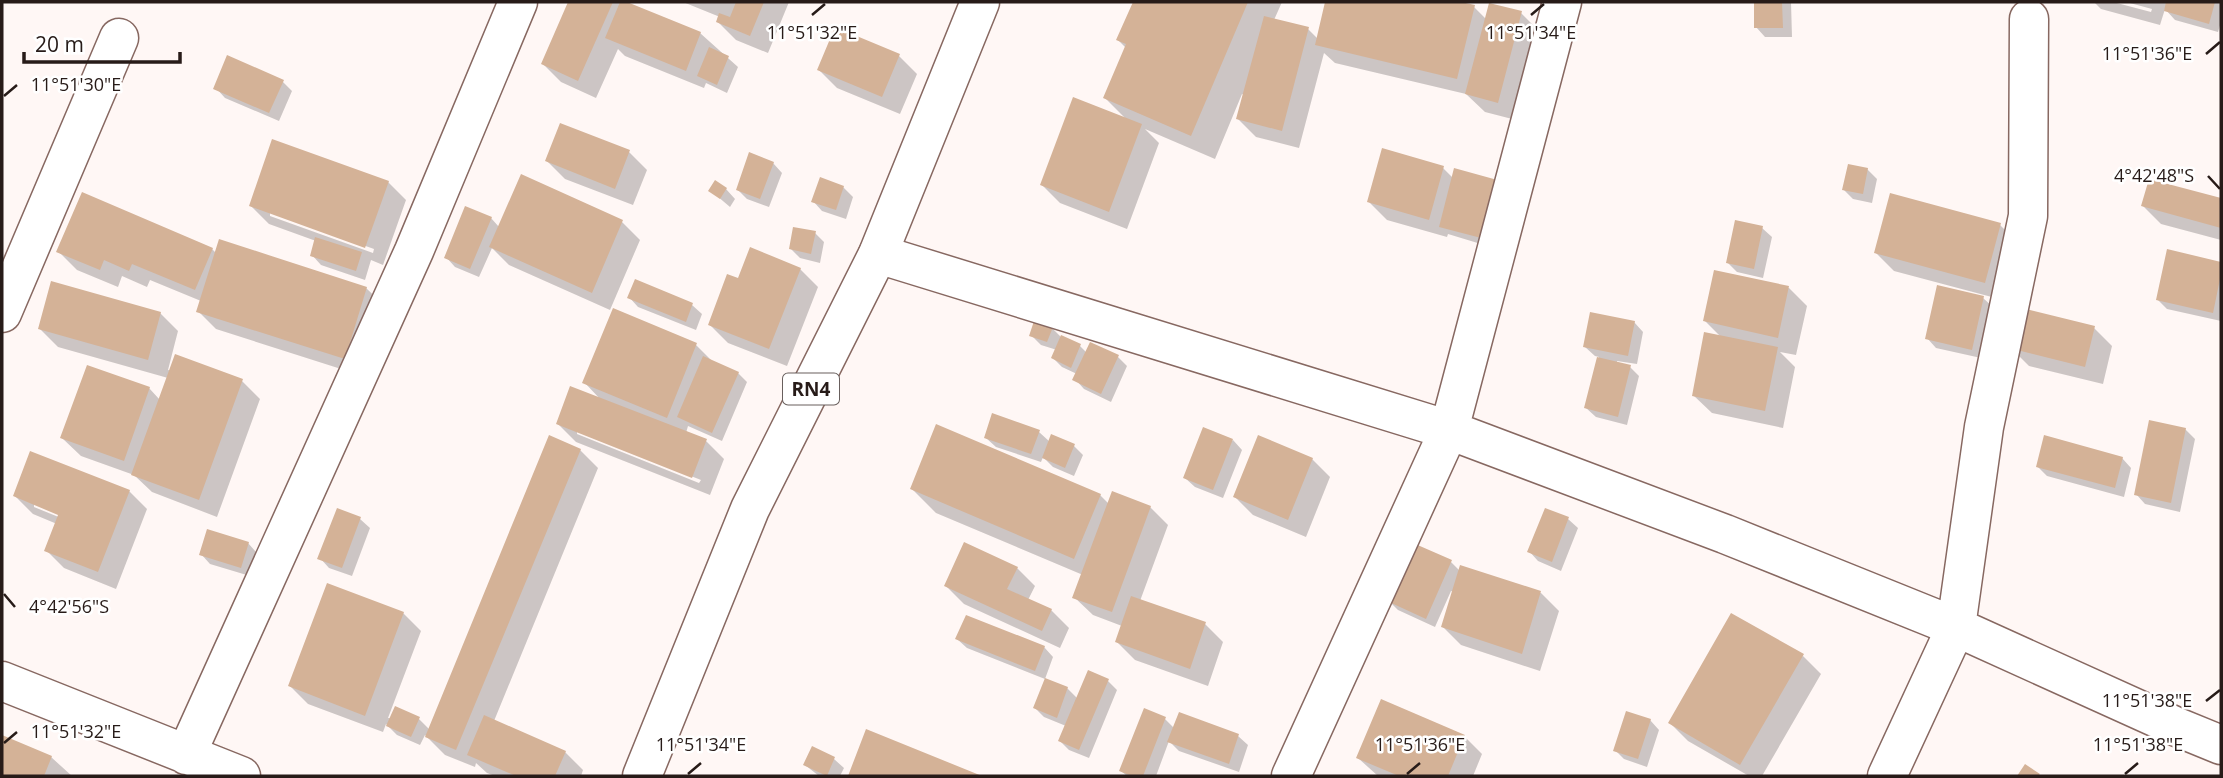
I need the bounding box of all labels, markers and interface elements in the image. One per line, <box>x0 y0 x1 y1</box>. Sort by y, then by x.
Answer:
text: 11°51'32"E <box>767 20 857 44</box>
text: 11°51'34"E <box>1486 20 1576 44</box>
scale bar <box>24 21 180 65</box>
text: 20 m <box>35 30 84 58</box>
text: 11°51'36"E <box>2102 41 2192 65</box>
text: 11°51'30"E <box>31 72 121 96</box>
text: 4°42'48"S <box>2114 163 2194 187</box>
road number: RN4 <box>783 374 839 404</box>
text: 4°42'56"S <box>29 594 109 618</box>
text: 11°51'38"E <box>2102 688 2192 712</box>
text: 11°51'32"E <box>31 719 121 743</box>
text: 11°51'34"E <box>656 732 746 756</box>
text: 11°51'36"E <box>1375 732 1465 756</box>
text: 11°51'38"E <box>2093 732 2183 756</box>

